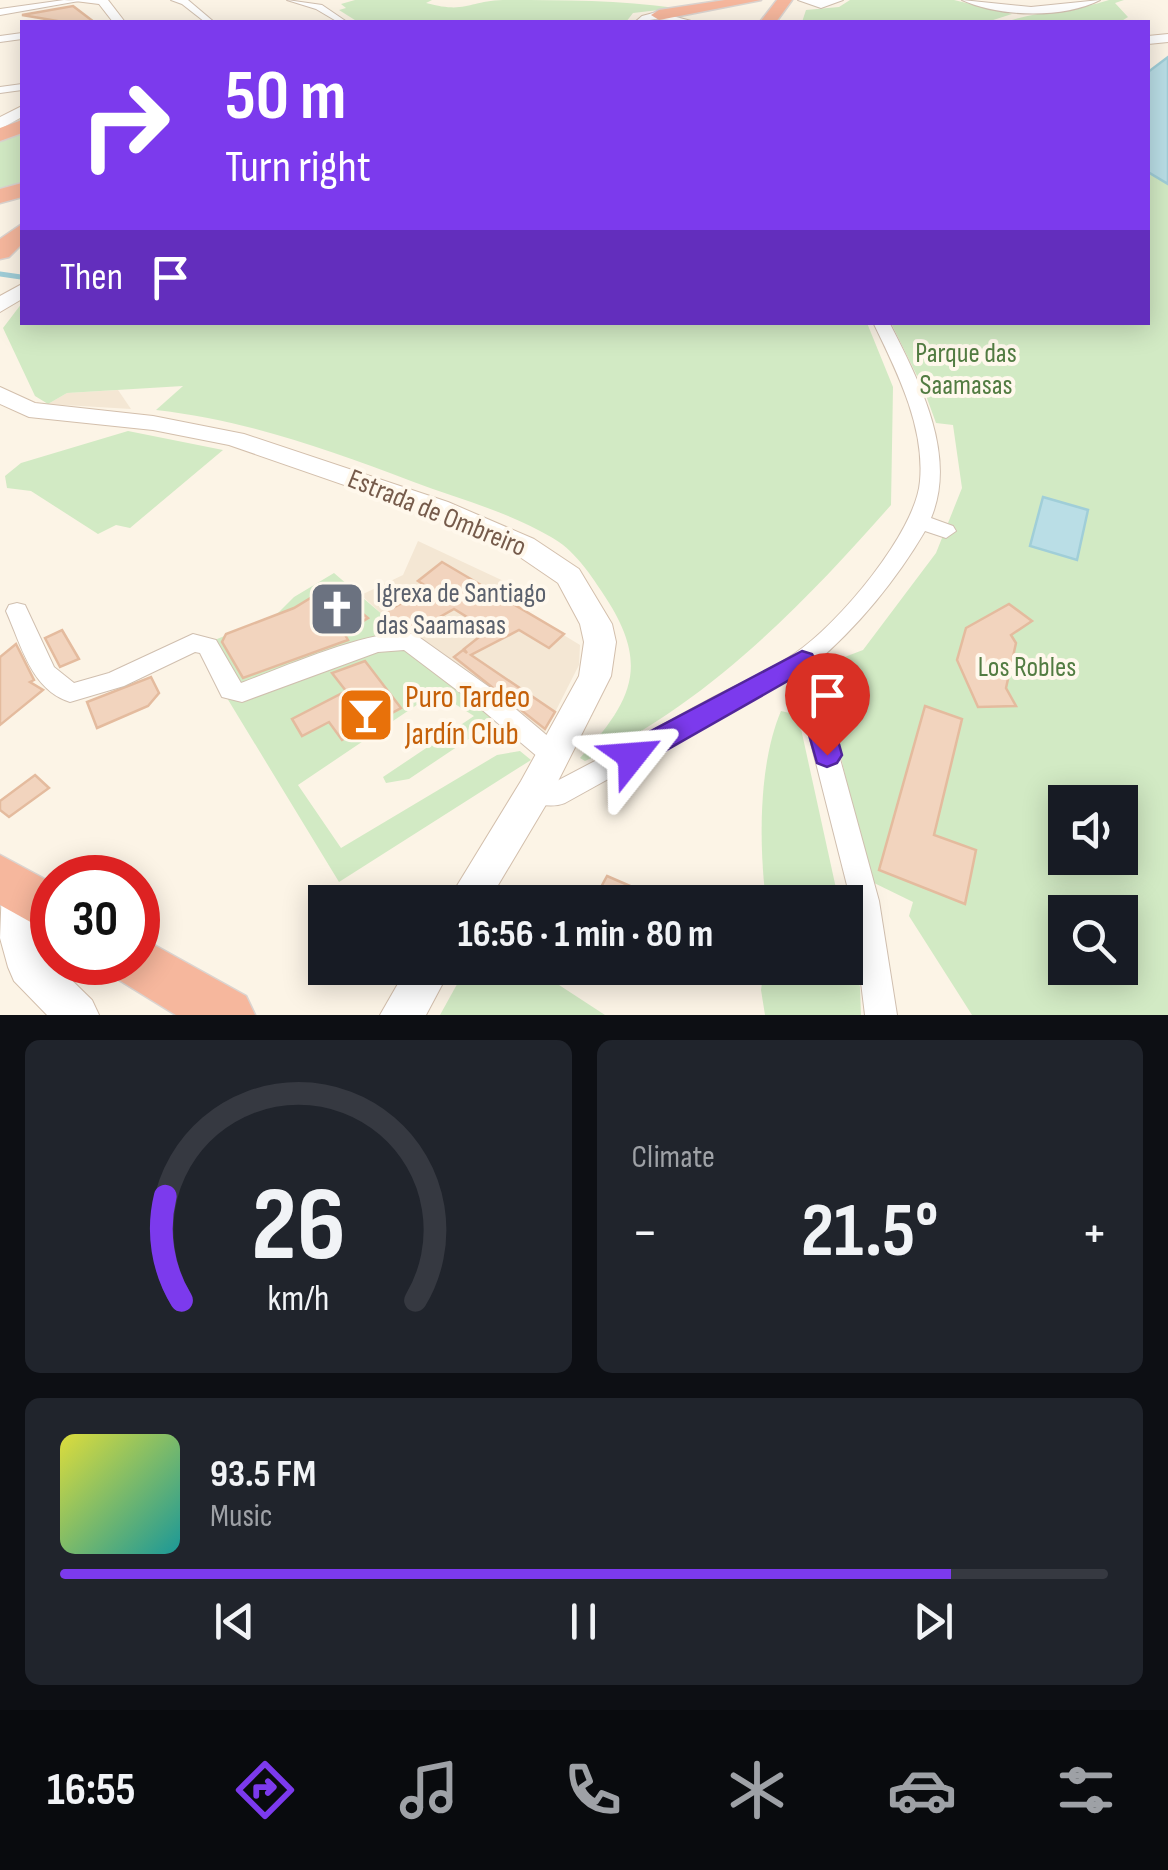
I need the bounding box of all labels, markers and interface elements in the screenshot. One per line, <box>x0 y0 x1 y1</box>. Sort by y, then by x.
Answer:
text: 50 m <box>225 55 346 139</box>
icon: right <box>60 60 190 190</box>
text: Turn right <box>225 140 371 195</box>
icon: arrive <box>143 250 198 305</box>
text: Then <box>60 255 123 300</box>
park label: Parque das Saamasas <box>915 337 1017 402</box>
street label: Estrada de Ombreiro <box>343 462 531 564</box>
place label: Igrexa de Santiago das Saamasas <box>376 577 546 642</box>
church icon: Igrexa de Santiago das Saamasas <box>307 579 367 639</box>
park label: Los Robles <box>978 651 1076 684</box>
pin <box>785 653 870 756</box>
icon: arrive <box>800 668 855 723</box>
place label: Puro Tardeo Jardín Club <box>404 678 530 754</box>
bar icon: Puro Tardeo Jardín Club <box>336 685 396 745</box>
position arrow <box>580 704 684 808</box>
map controls <box>1048 785 1138 985</box>
button: sound <box>1048 785 1138 875</box>
speed limit sign: 30 <box>30 855 160 985</box>
button: search <box>1048 895 1138 985</box>
text: 16:56 · 1 min · 80 m <box>458 912 713 957</box>
text: Climate <box>632 1138 715 1177</box>
text: 26 <box>251 1164 346 1289</box>
text: 21.5° <box>801 1187 939 1278</box>
text: − <box>632 1200 658 1267</box>
text: + <box>1081 1200 1108 1267</box>
text: km/h <box>267 1278 329 1321</box>
text: 93.5 FM <box>210 1452 316 1497</box>
text: Music <box>210 1497 273 1536</box>
icon: previous <box>207 1594 262 1649</box>
icon: pause <box>556 1594 611 1649</box>
icon: next <box>906 1594 961 1649</box>
icon: directions <box>230 1755 300 1825</box>
icon: music <box>394 1755 464 1825</box>
icon: phone <box>558 1755 628 1825</box>
icon: climate <box>722 1755 792 1825</box>
icon: car <box>887 1755 957 1825</box>
icon: filters <box>1051 1755 1121 1825</box>
text: 16:55 <box>47 1763 136 1818</box>

